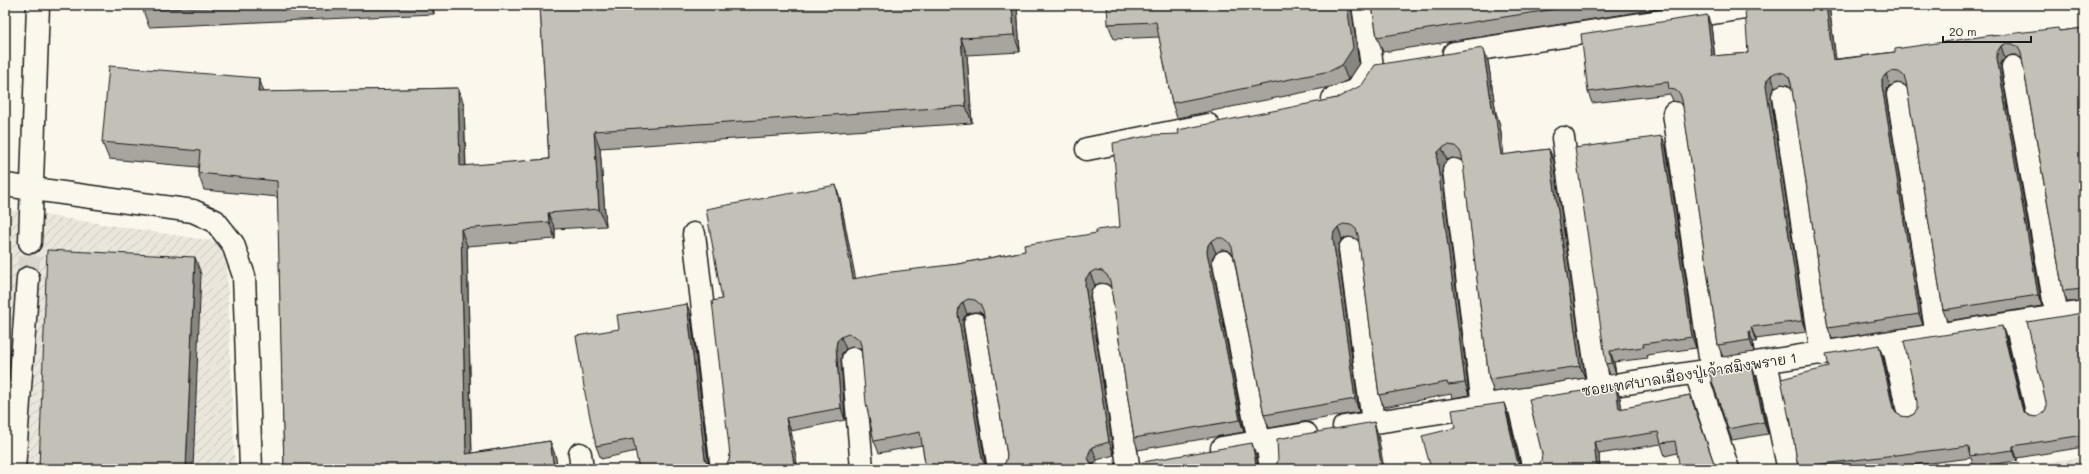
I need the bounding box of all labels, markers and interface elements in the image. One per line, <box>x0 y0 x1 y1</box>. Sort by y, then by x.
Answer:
scale bar <box>1943 18 2031 44</box>
text: 20 m <box>1949 23 1977 39</box>
street label: ซอยเทศบาลเมืองปู่เจ้าสมิงพราย 1 <box>1580 348 1798 401</box>

